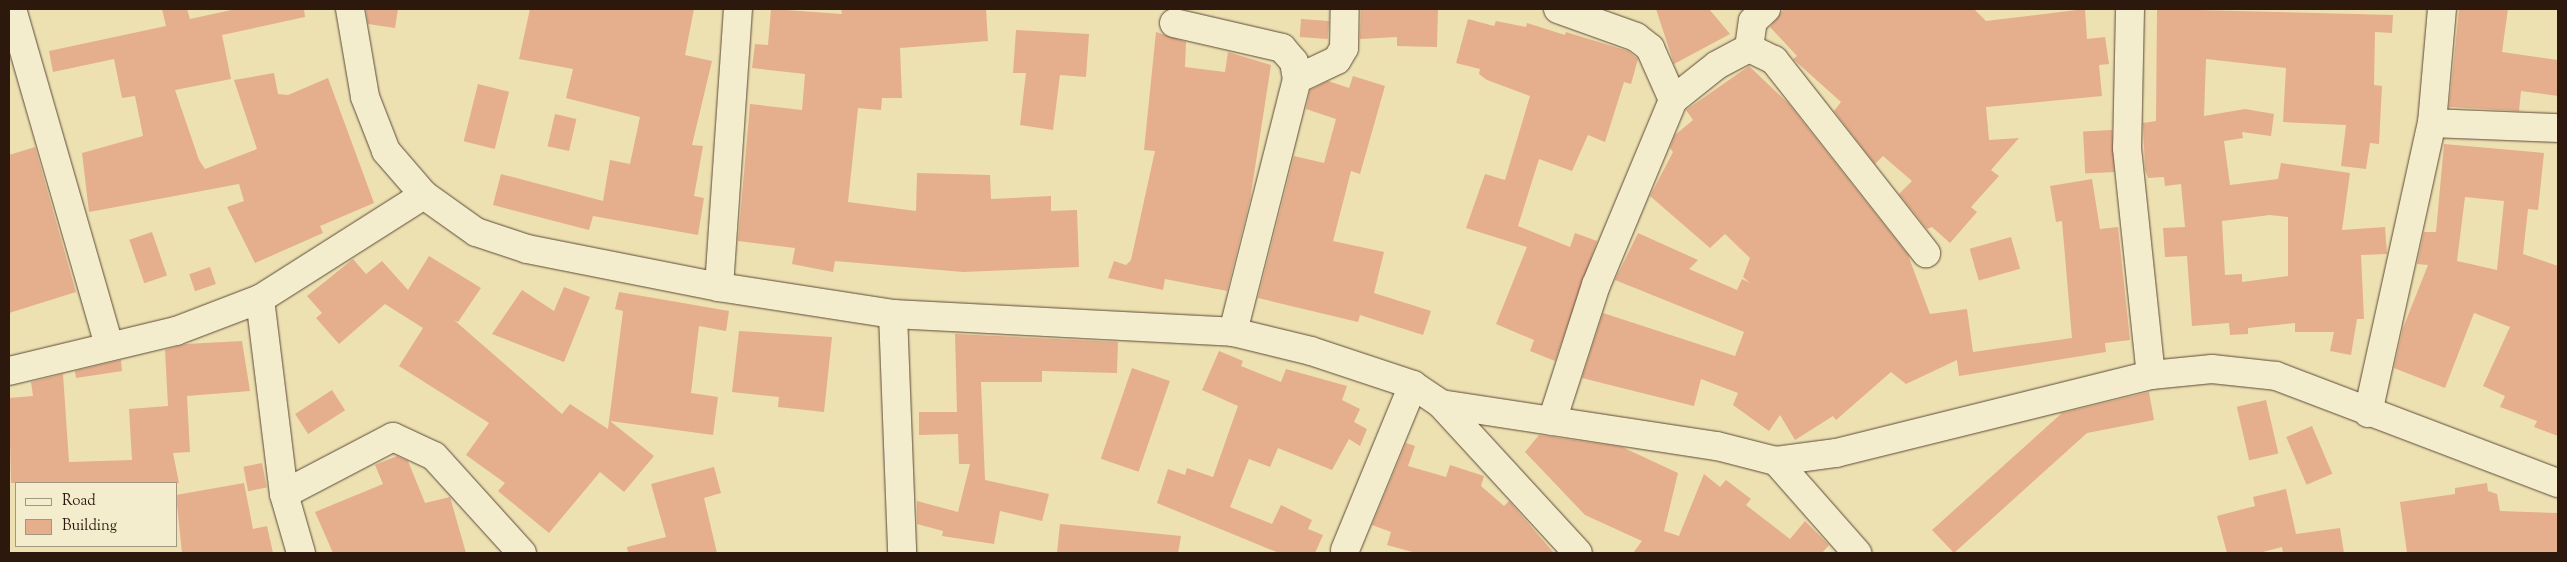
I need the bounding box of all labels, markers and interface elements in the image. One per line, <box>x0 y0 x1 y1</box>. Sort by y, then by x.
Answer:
legend <box>15 482 178 547</box>
text: Road <box>62 491 96 512</box>
text: Building <box>62 516 117 537</box>

